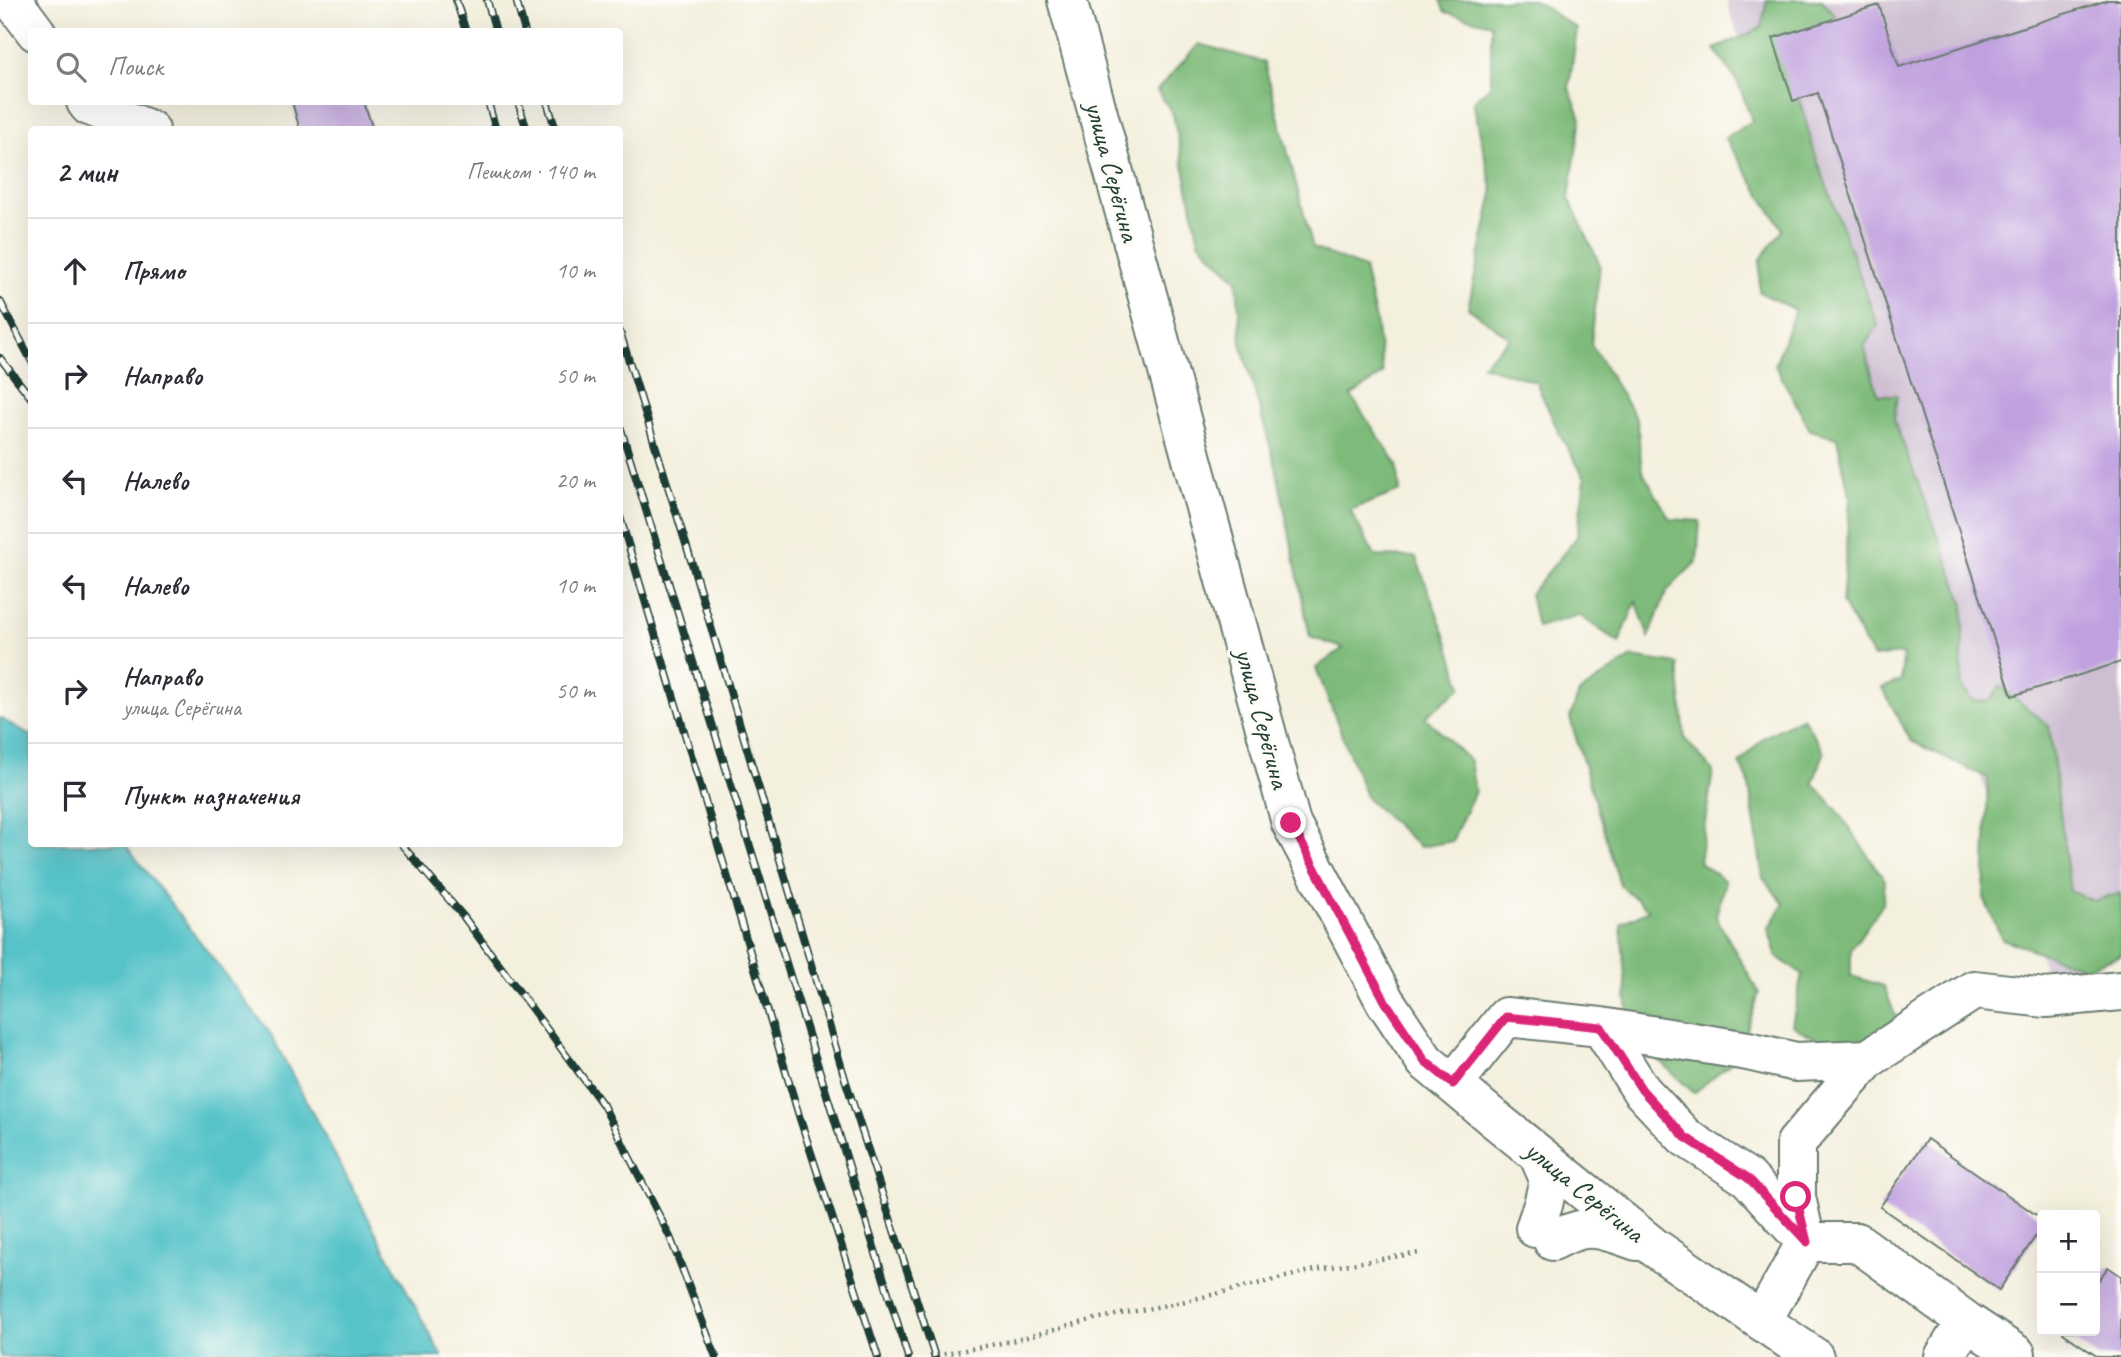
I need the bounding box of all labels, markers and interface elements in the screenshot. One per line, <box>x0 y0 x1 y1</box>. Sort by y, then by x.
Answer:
search box <box>28 28 623 105</box>
icon: search <box>52 48 90 86</box>
text: Поиск <box>108 50 163 83</box>
street label: улица Серёгина <box>1077 95 1149 247</box>
text: 2 мин <box>56 153 117 191</box>
text: Пешком · 140 m <box>467 157 595 186</box>
icon: ahead <box>56 252 94 290</box>
text: Прямо <box>123 254 185 287</box>
text: 10 m <box>556 256 595 285</box>
icon: right <box>56 357 94 395</box>
text: Направо <box>123 359 202 392</box>
text: 50 m <box>556 361 595 390</box>
icon: left <box>56 462 94 500</box>
text: Налево <box>123 464 189 497</box>
text: 20 m <box>556 466 595 495</box>
icon: left <box>56 567 94 605</box>
text: Налево <box>123 569 189 602</box>
text: 10 m <box>556 571 595 600</box>
street label: улица Серёгина <box>1227 642 1299 794</box>
text: Направо <box>123 660 202 693</box>
icon: right <box>56 672 94 710</box>
text: 50 m <box>556 676 595 705</box>
text: улица Серёгина <box>123 693 241 722</box>
icon: arrive <box>56 777 94 815</box>
text: Пункт назначения <box>123 779 299 812</box>
route end <box>1275 807 1306 838</box>
street label: улица Серёгина <box>1517 1131 1653 1251</box>
route start <box>1780 1181 1811 1212</box>
map controls <box>2037 1210 2100 1336</box>
button: + <box>2037 1210 2100 1273</box>
button: − <box>2037 1273 2100 1336</box>

